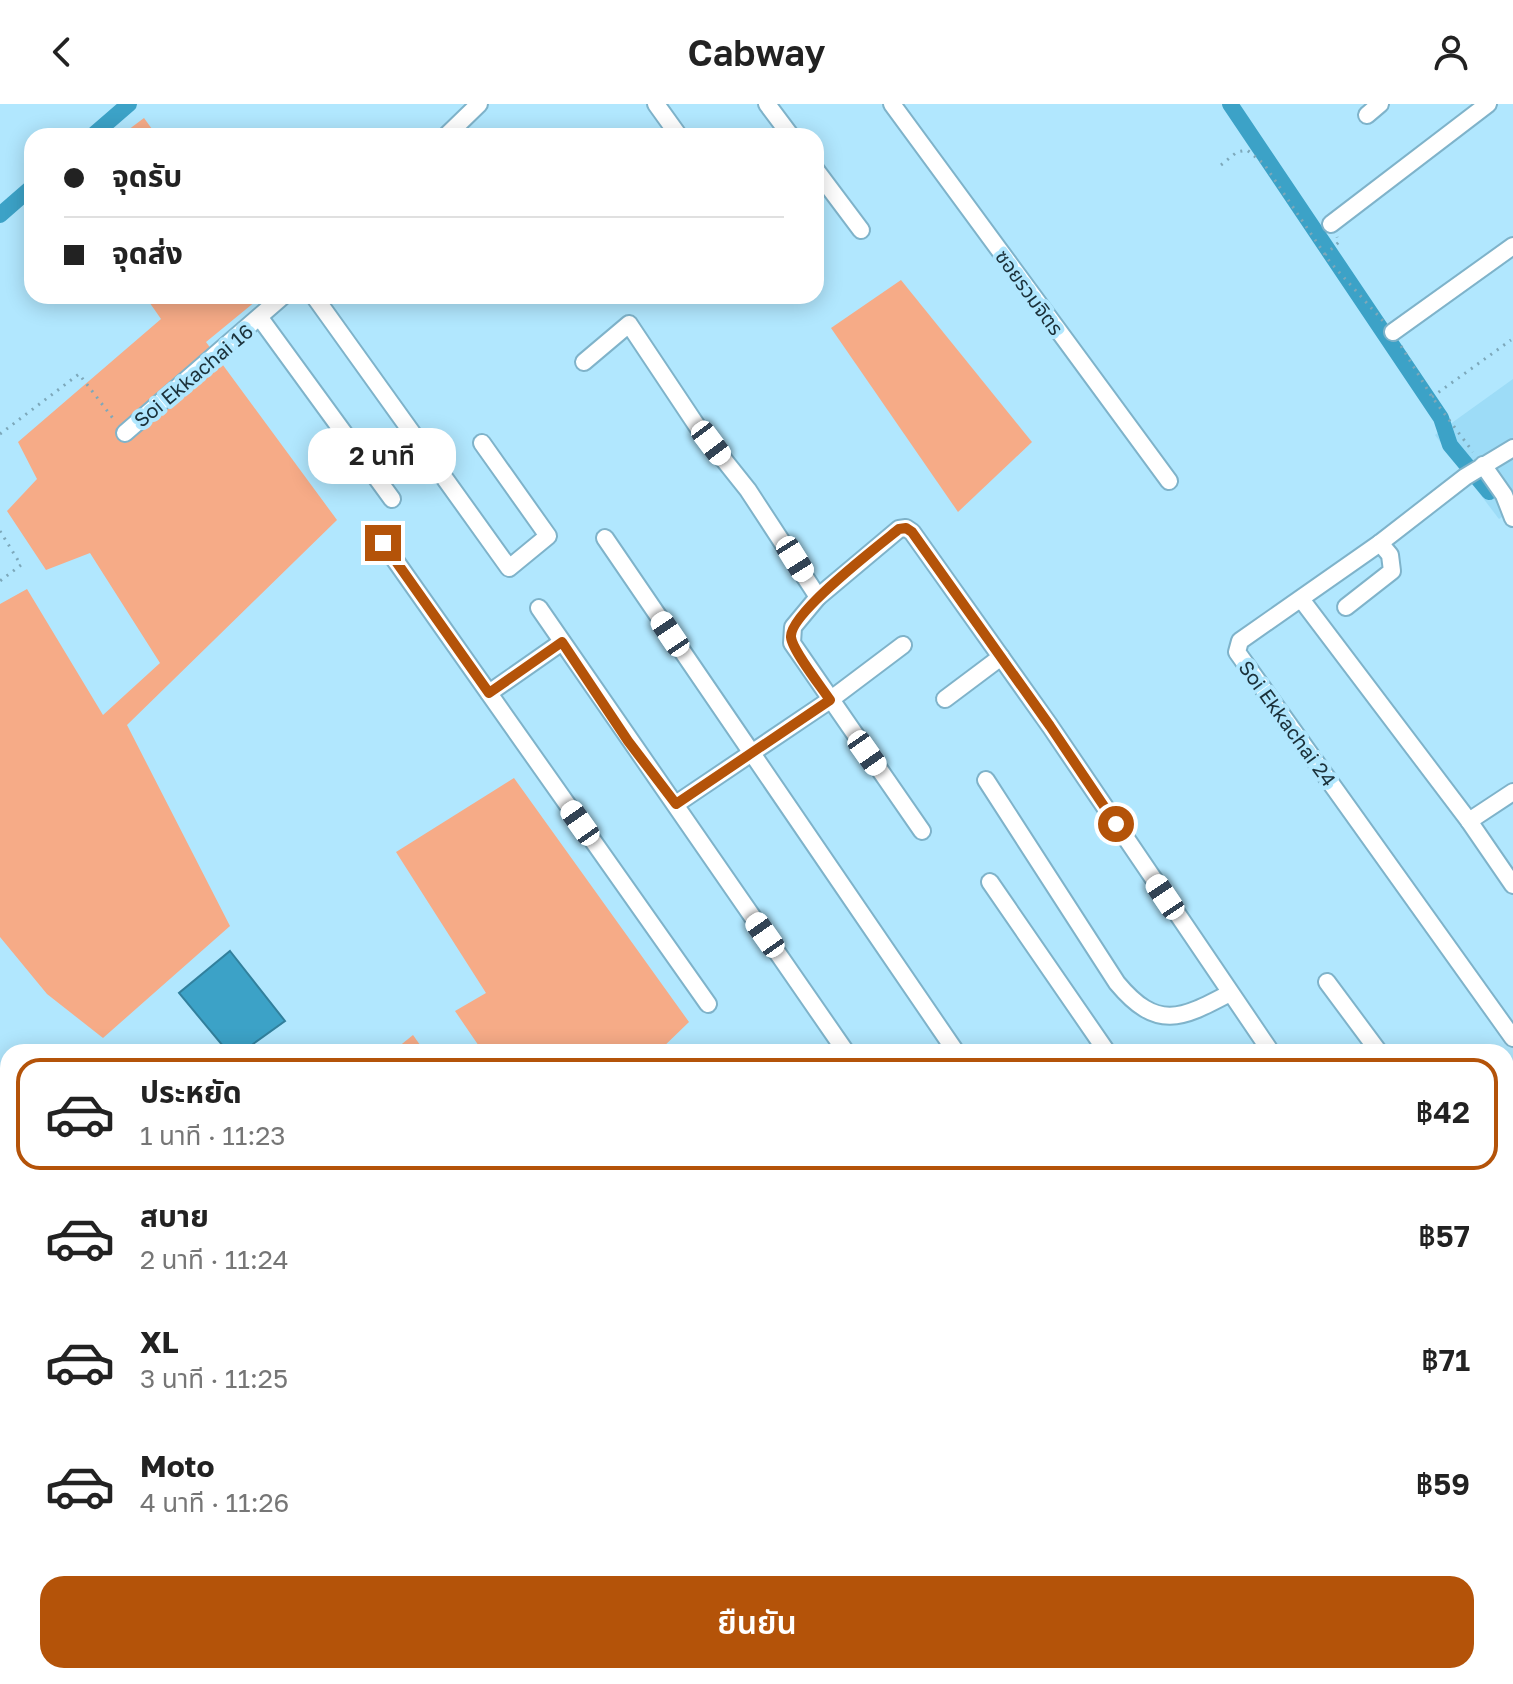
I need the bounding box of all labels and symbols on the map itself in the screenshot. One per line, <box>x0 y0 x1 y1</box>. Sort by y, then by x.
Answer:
street label: ซอยรวมจิตร <box>991 245 1069 339</box>
street label: Soi Ekkachai 16 <box>129 318 257 432</box>
car <box>687 417 735 469</box>
callout: 2 นาที <box>309 427 457 483</box>
route end <box>365 525 401 561</box>
car <box>772 532 818 586</box>
car <box>647 607 693 661</box>
street label: Soi Ekkachai 24 <box>1234 655 1342 791</box>
car <box>843 726 891 780</box>
car <box>556 796 604 850</box>
route start <box>1098 806 1134 842</box>
car <box>1142 870 1188 924</box>
car <box>741 908 789 962</box>

